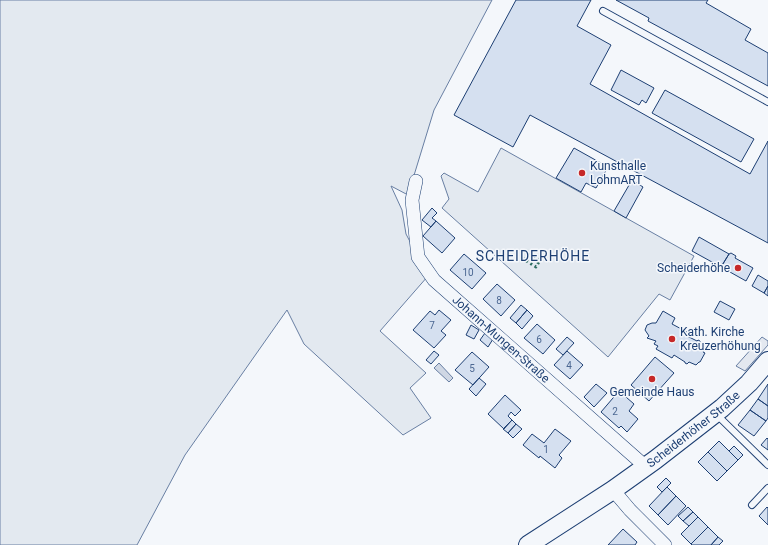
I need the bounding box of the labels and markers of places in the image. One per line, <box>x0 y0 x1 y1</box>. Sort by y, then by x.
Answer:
place label: Kunsthalle LohmART <box>590 159 646 187</box>
marker: Kunsthalle LohmART <box>577 168 587 178</box>
place label: Scheiderhöhe <box>657 261 730 275</box>
marker: Scheiderhöhe <box>733 263 743 273</box>
place label: Kath. Kirche Kreuzerhöhung <box>680 325 761 353</box>
marker: Kath. Kirche Kreuzerhöhung <box>667 334 677 344</box>
marker: Gemeinde Haus <box>647 374 657 384</box>
place label: Gemeinde Haus <box>610 385 694 399</box>

